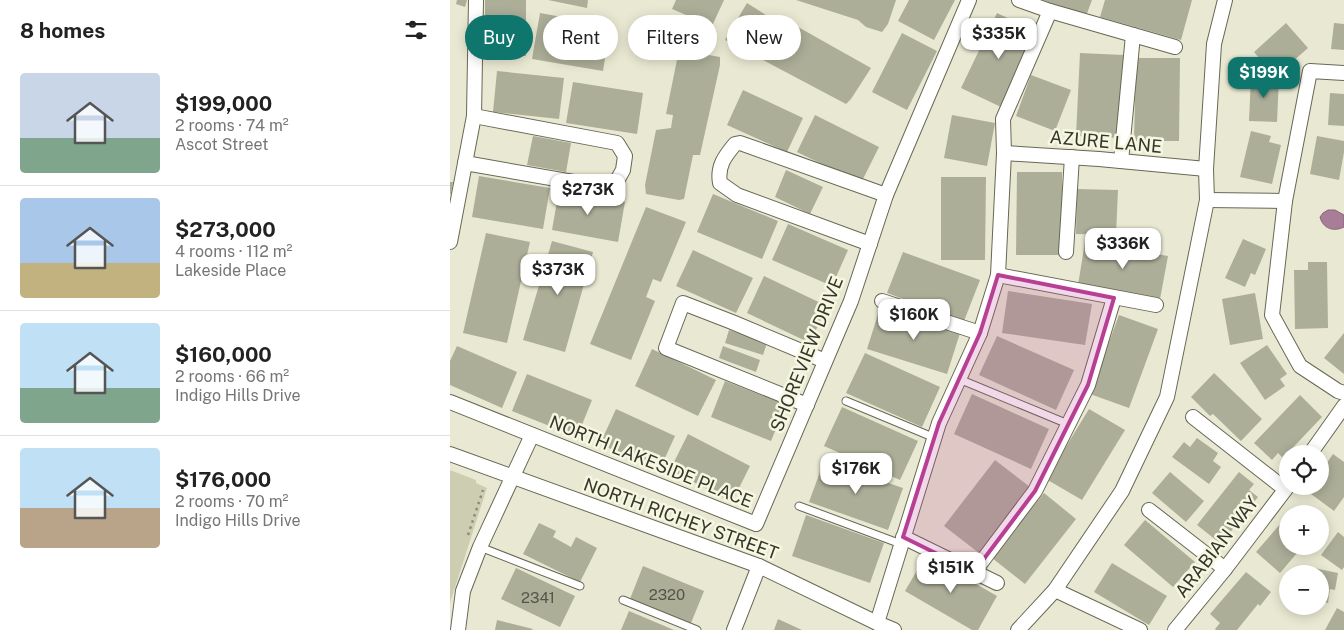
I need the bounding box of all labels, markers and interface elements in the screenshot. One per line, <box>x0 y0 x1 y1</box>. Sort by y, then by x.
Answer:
chip: Buy <box>465 15 533 60</box>
chip: Rent <box>543 15 618 60</box>
chip: Filters <box>628 15 717 60</box>
chip: New <box>727 15 801 60</box>
icon: filters <box>402 16 430 44</box>
text: 8 homes <box>20 18 105 43</box>
pin: $335K <box>964 18 1034 60</box>
text: $335K <box>972 24 1026 43</box>
pin: $199K <box>1229 56 1299 99</box>
text: $199K <box>1239 63 1289 82</box>
text: $199,000 <box>175 91 272 116</box>
icon: home <box>60 93 120 153</box>
text: 2 rooms · 74 m² <box>175 116 289 135</box>
street label: AZURE LANE <box>1049 126 1163 157</box>
text: Ascot Street <box>175 135 268 154</box>
pin: $273K <box>553 174 623 216</box>
text: $273K <box>561 180 615 199</box>
text: $273,000 <box>175 217 276 242</box>
icon: home <box>60 218 120 278</box>
pin: $336K <box>1088 228 1158 270</box>
text: $336K <box>1096 234 1150 253</box>
text: 4 rooms · 112 m² <box>175 242 292 261</box>
pin: $373K <box>523 254 593 296</box>
text: $373K <box>531 260 585 279</box>
text: Lakeside Place <box>175 261 286 280</box>
street label: SHOREVIEW DRIVE <box>766 273 847 434</box>
pin: $160K <box>879 298 949 341</box>
text: $160K <box>889 305 939 324</box>
text: $160,000 <box>175 342 272 367</box>
icon: home <box>60 343 120 403</box>
text: 2 rooms · 66 m² <box>175 367 289 386</box>
text: Indigo Hills Drive <box>175 386 301 405</box>
street label: NORTH LAKESIDE PLACE <box>546 411 756 512</box>
map controls <box>1279 445 1329 615</box>
button: locate <box>1279 445 1329 495</box>
pin: $176K <box>821 452 891 495</box>
text: $176K <box>831 459 881 478</box>
text: $176,000 <box>175 467 271 492</box>
icon: home <box>60 468 120 528</box>
street label: NORTH RICHEY STREET <box>581 473 782 564</box>
text: 2 rooms · 70 m² <box>175 492 288 511</box>
street label: ARABIAN WAY <box>1171 492 1263 602</box>
button: + <box>1279 505 1329 555</box>
text: Indigo Hills Drive <box>175 511 301 530</box>
pin: $151K <box>916 552 986 594</box>
text: $151K <box>928 558 974 577</box>
button: − <box>1279 565 1329 615</box>
house number: 2320 <box>649 586 685 603</box>
house number: 2341 <box>521 589 555 606</box>

